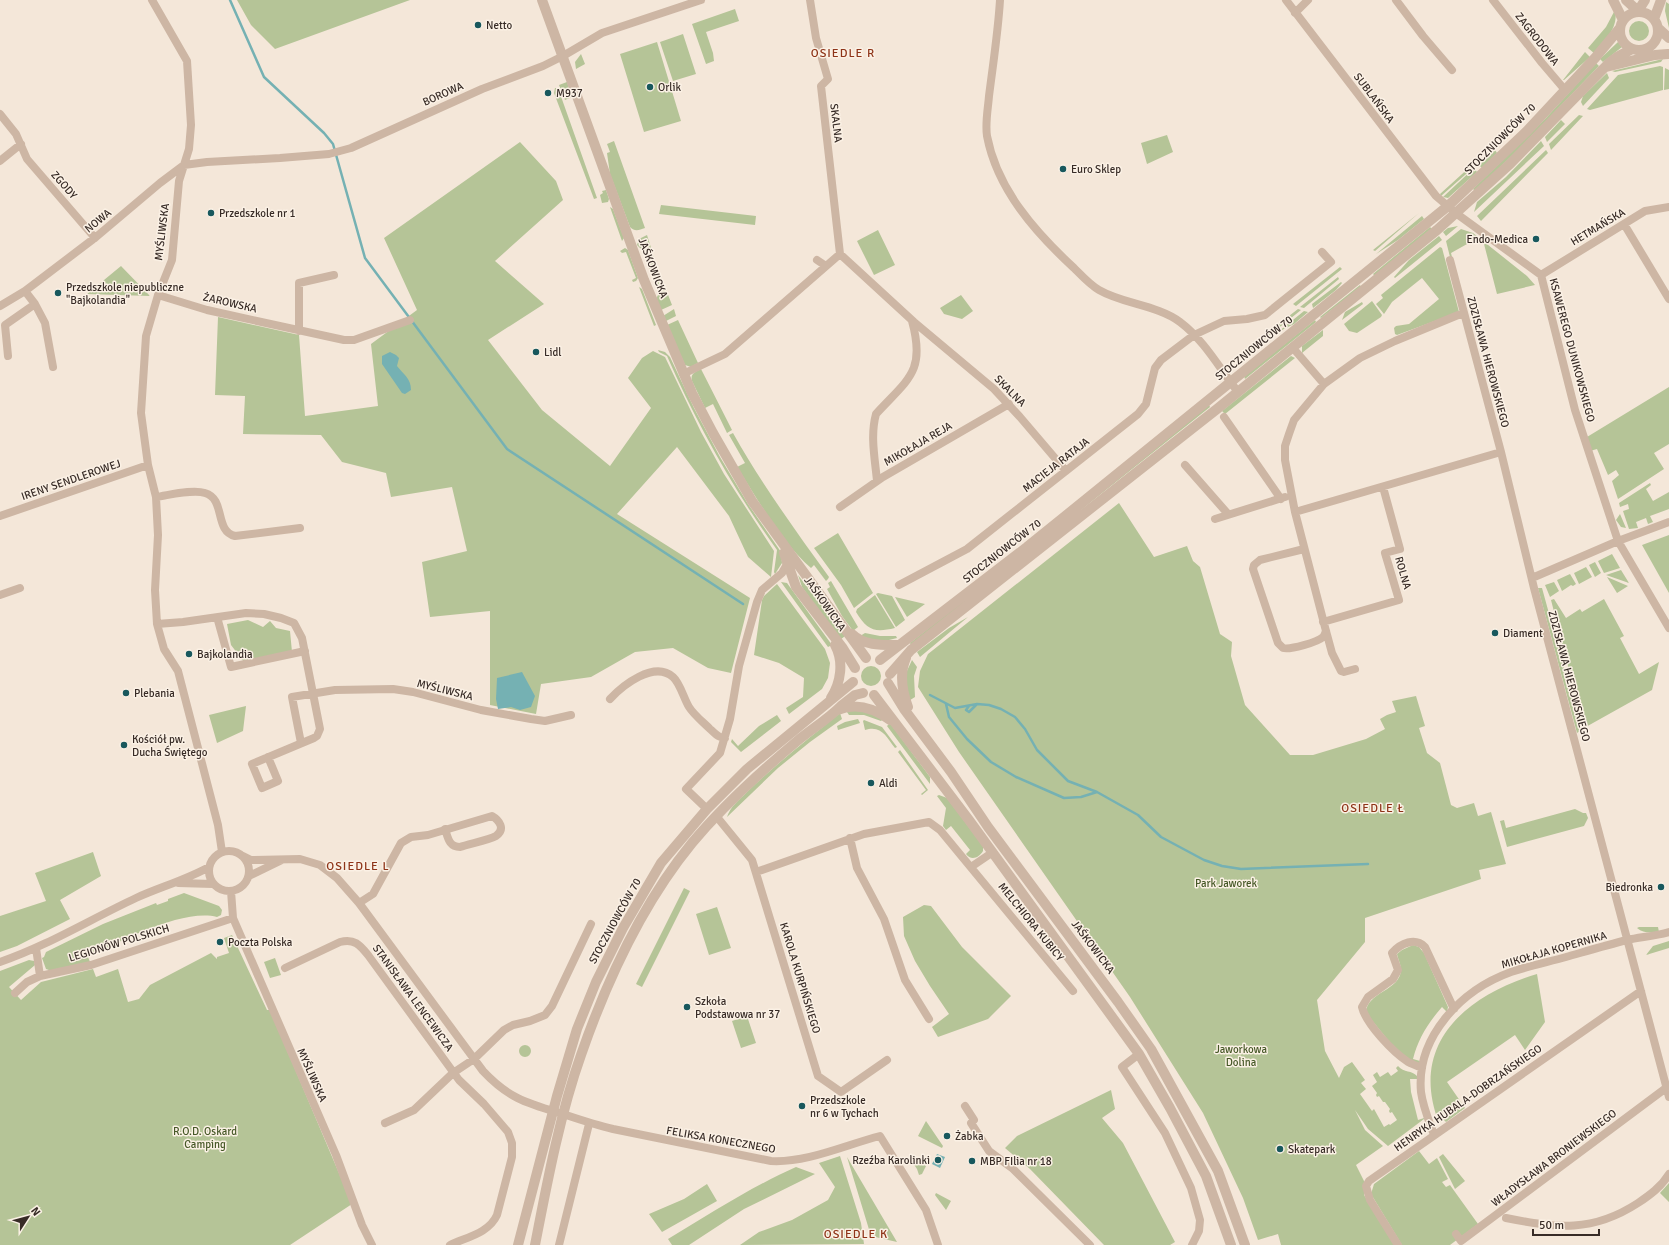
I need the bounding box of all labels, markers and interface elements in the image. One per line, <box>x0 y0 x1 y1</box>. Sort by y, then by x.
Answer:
street label: ZAGRODOWA <box>1512 10 1562 68</box>
place label: Netto <box>486 19 513 32</box>
marker: Netto <box>473 20 483 30</box>
district label: OSIEDLE R <box>811 46 875 61</box>
street label: SUBLAŃSKA <box>1351 70 1398 126</box>
street label: BOROWA <box>421 79 466 109</box>
place label: Orlik <box>658 81 681 94</box>
marker: Orlik <box>645 82 655 92</box>
place label: M937 <box>556 87 583 100</box>
marker: M937 <box>543 88 553 98</box>
street label: STOCZNIOWCÓW 70 <box>1461 100 1538 177</box>
street label: SKALNA <box>827 103 845 144</box>
place label: Euro Sklep <box>1071 163 1121 176</box>
marker: Euro Sklep <box>1058 164 1068 174</box>
street label: ZGODY <box>48 168 80 202</box>
street label: MYŚLIWSKA <box>151 202 172 261</box>
street label: HETMAŃSKA <box>1568 205 1628 248</box>
street label: NOWA <box>82 206 114 236</box>
place label: Przedszkole nr 1 <box>219 207 296 220</box>
marker: Przedszkole nr 1 <box>206 208 216 218</box>
place label: Endo-Medica <box>1466 233 1528 246</box>
marker: Endo-Medica <box>1531 234 1541 244</box>
street label: JAŚKOWICKA <box>636 236 672 300</box>
street label: KSAWEREGO DUNIKOWSKIEGO <box>1546 277 1598 423</box>
place label: Przedszkole niepubliczne "Bajkolandia" <box>66 281 184 307</box>
marker: Przedszkole niepubliczne "Bajkolandia" <box>53 288 63 298</box>
street label: ŻAROWSKA <box>202 289 259 316</box>
street label: ZDZISŁAWA HIEROWSKIEGO <box>1464 295 1512 429</box>
street label: STOCZNIOWCÓW 70 <box>1212 312 1295 383</box>
place label: Lidl <box>544 346 562 359</box>
marker: Lidl <box>531 347 541 357</box>
street label: SKALNA <box>992 373 1029 410</box>
street label: MIKOŁAJA REJA <box>882 419 955 469</box>
street label: MACIEJA RATAJA <box>1020 435 1092 495</box>
street label: IRENY SENDLEROWEJ <box>20 457 123 503</box>
street label: STOCZNIOWCÓW 70 <box>960 516 1044 586</box>
street label: ROLNA <box>1392 555 1414 591</box>
street label: JAŚKOWICKA <box>801 574 850 634</box>
street label: ZDZISŁAWA HIEROWSKIEGO <box>1545 609 1593 743</box>
place label: Diament <box>1503 627 1543 640</box>
marker: Diament <box>1490 628 1500 638</box>
place label: Bajkolandia <box>197 648 253 661</box>
marker: Bajkolandia <box>184 649 194 659</box>
street label: MYŚLIWSKA <box>416 676 475 703</box>
place label: Plebania <box>134 687 175 700</box>
marker: Plebania <box>121 688 131 698</box>
place label: Kościół pw. Ducha Świętego <box>132 733 208 759</box>
marker: Kościół pw. Ducha Świętego <box>119 740 129 750</box>
place label: Aldi <box>879 777 898 790</box>
marker: Aldi <box>866 778 876 788</box>
district label: OSIEDLE Ł <box>1341 801 1405 816</box>
district label: OSIEDLE L <box>326 859 390 874</box>
street label: STOCZNIOWCÓW 70 <box>585 876 644 966</box>
park label: Park Jaworek <box>1195 877 1257 890</box>
street label: MELCHIORA KUBICY <box>996 880 1067 964</box>
place label: Biedronka <box>1605 881 1653 894</box>
marker: Biedronka <box>1656 882 1666 892</box>
street label: JAŚKOWICKA <box>1069 917 1118 977</box>
street label: LEGIONÓW POLSKICH <box>67 921 171 965</box>
street label: KAROLA KURPIŃSKIEGO <box>777 921 824 1035</box>
street label: MIKOŁAJA KOPERNIKA <box>1500 929 1608 971</box>
place label: Poczta Polska <box>228 936 293 949</box>
marker: Poczta Polska <box>215 937 225 947</box>
street label: STANISŁAWA LENCEWICZA <box>370 942 456 1054</box>
place label: Szkoła Podstawowa nr 37 <box>695 995 780 1021</box>
marker: Szkoła Podstawowa nr 37 <box>682 1002 692 1012</box>
street label: HENRYKA HUBALA-DOBRZAŃSKIEGO <box>1391 1041 1544 1154</box>
park label: Jaworkowa Dolina <box>1215 1043 1267 1069</box>
street label: MYŚLIWSKA <box>294 1046 331 1104</box>
place label: Przedszkole nr 6 w Tychach <box>810 1094 879 1120</box>
marker: Przedszkole nr 6 w Tychach <box>797 1101 807 1111</box>
street label: WŁADYSŁAWA BRONIEWSKIEGO <box>1489 1107 1619 1209</box>
street label: FELIKSA KONECZNEGO <box>665 1124 777 1156</box>
park label: R.O.D. Oskard Camping <box>173 1125 237 1151</box>
place label: Żabka <box>955 1129 984 1143</box>
marker: Żabka <box>942 1131 952 1141</box>
place label: Skatepark <box>1288 1143 1336 1156</box>
marker: Skatepark <box>1275 1144 1285 1154</box>
place label: Rzeźba Karolinki <box>852 1154 930 1167</box>
marker: Rzeźba Karolinki <box>933 1155 943 1165</box>
place label: MBP FIlia nr 18 <box>980 1155 1052 1168</box>
marker: MBP FIlia nr 18 <box>967 1156 977 1166</box>
north arrow <box>8 1197 48 1237</box>
text: N <box>28 1204 43 1218</box>
scale bar <box>1533 1211 1599 1237</box>
text: 50 m <box>1539 1218 1564 1233</box>
district label: OSIEDLE K <box>824 1227 888 1242</box>

